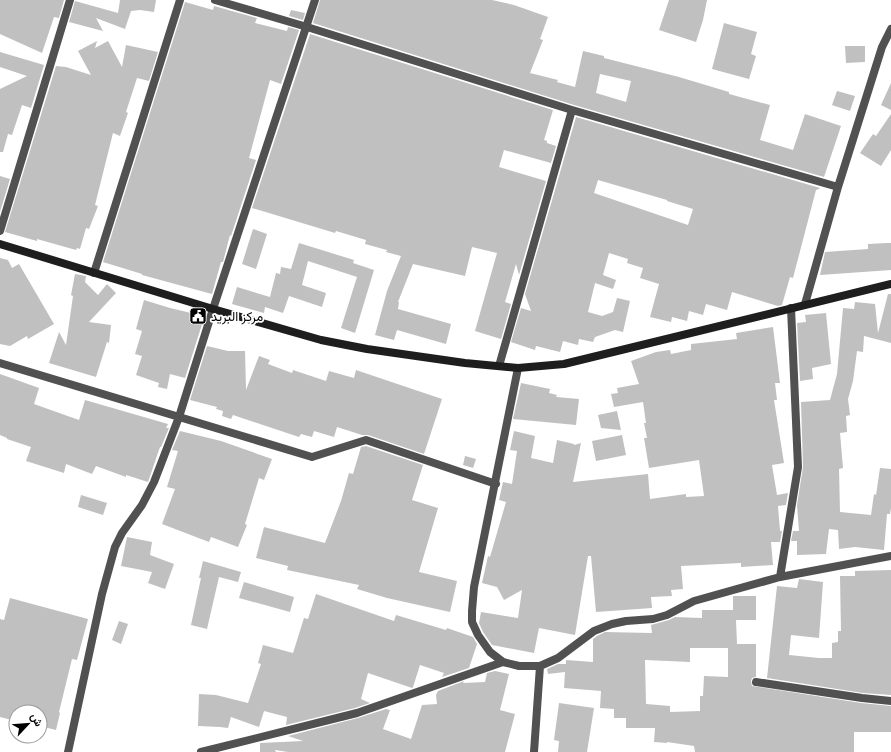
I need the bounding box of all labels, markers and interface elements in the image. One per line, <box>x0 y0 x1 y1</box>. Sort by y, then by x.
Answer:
public building icon: مركز البريد <box>188 306 208 326</box>
place label: مركز البريد <box>211 308 263 325</box>
north arrow <box>8 704 48 744</box>
text: ش <box>28 711 46 729</box>

